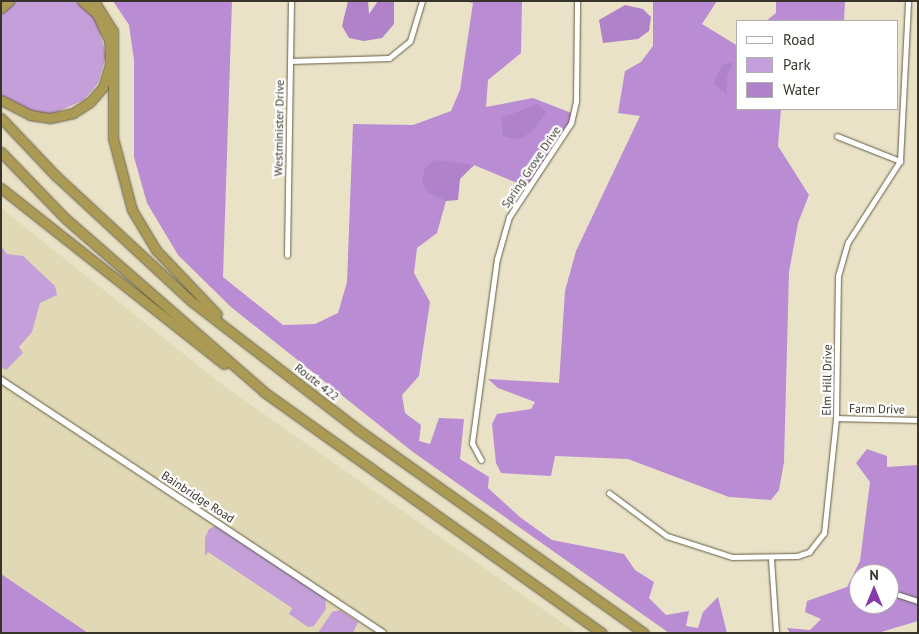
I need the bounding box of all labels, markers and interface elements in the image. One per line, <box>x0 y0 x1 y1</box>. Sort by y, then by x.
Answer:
legend <box>736 20 899 110</box>
text: Road <box>783 30 815 49</box>
text: Park <box>783 55 811 74</box>
street label: Westminister Drive <box>271 80 287 176</box>
text: Water <box>783 80 820 99</box>
street label: Spring Grove Drive <box>498 123 564 211</box>
street label: Elm Hill Drive <box>819 344 835 416</box>
street label: Route 422 <box>292 360 342 404</box>
street label: Farm Drive <box>849 401 905 417</box>
street label: Bainbridge Road <box>159 468 237 526</box>
north arrow <box>849 564 899 614</box>
text: N <box>869 566 879 584</box>

